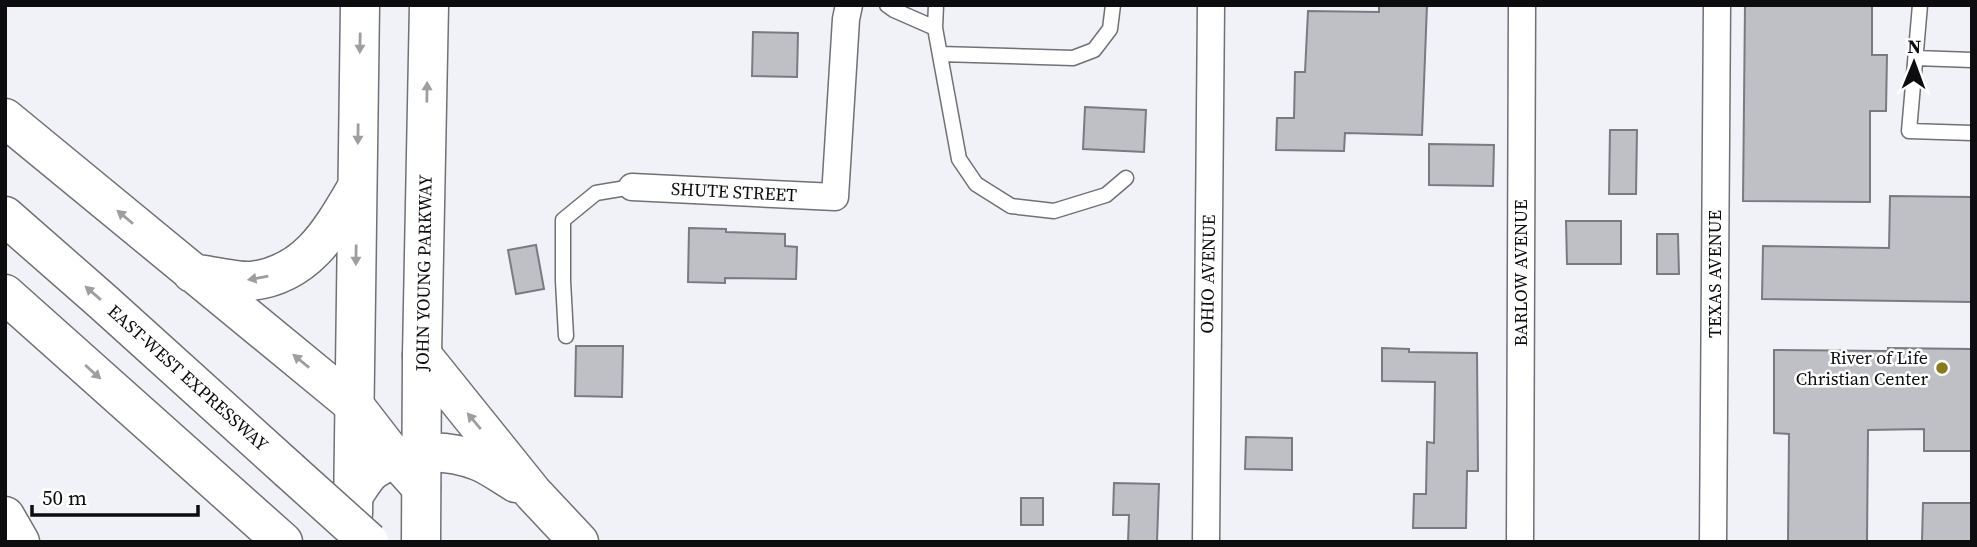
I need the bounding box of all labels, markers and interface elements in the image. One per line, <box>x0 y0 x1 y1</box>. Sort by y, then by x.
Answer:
north arrow <box>1879 28 1949 98</box>
one-way arrow <box>354 32 365 54</box>
text: N <box>1907 33 1922 59</box>
one-way arrow <box>422 81 433 103</box>
one-way arrow <box>352 123 364 145</box>
street label: JOHN YOUNG PARKWAY <box>409 174 438 373</box>
street label: SHUTE STREET <box>670 176 798 207</box>
street label: BARLOW AVENUE <box>1508 199 1533 347</box>
one-way arrow <box>117 210 134 225</box>
street label: TEXAS AVENUE <box>1702 210 1727 338</box>
street label: OHIO AVENUE <box>1194 214 1221 334</box>
one-way arrow <box>350 244 362 266</box>
one-way arrow <box>246 273 268 284</box>
one-way arrow <box>84 285 102 301</box>
street label: EAST-WEST EXPRESSWAY <box>102 299 275 457</box>
place label: River of Life Christian Center <box>1796 345 1928 391</box>
one-way arrow <box>293 354 310 369</box>
marker: River of Life Christian Center <box>1934 360 1950 376</box>
one-way arrow <box>84 364 102 380</box>
one-way arrow <box>467 413 482 430</box>
scale bar <box>32 474 198 518</box>
text: 50 m <box>42 483 87 512</box>

